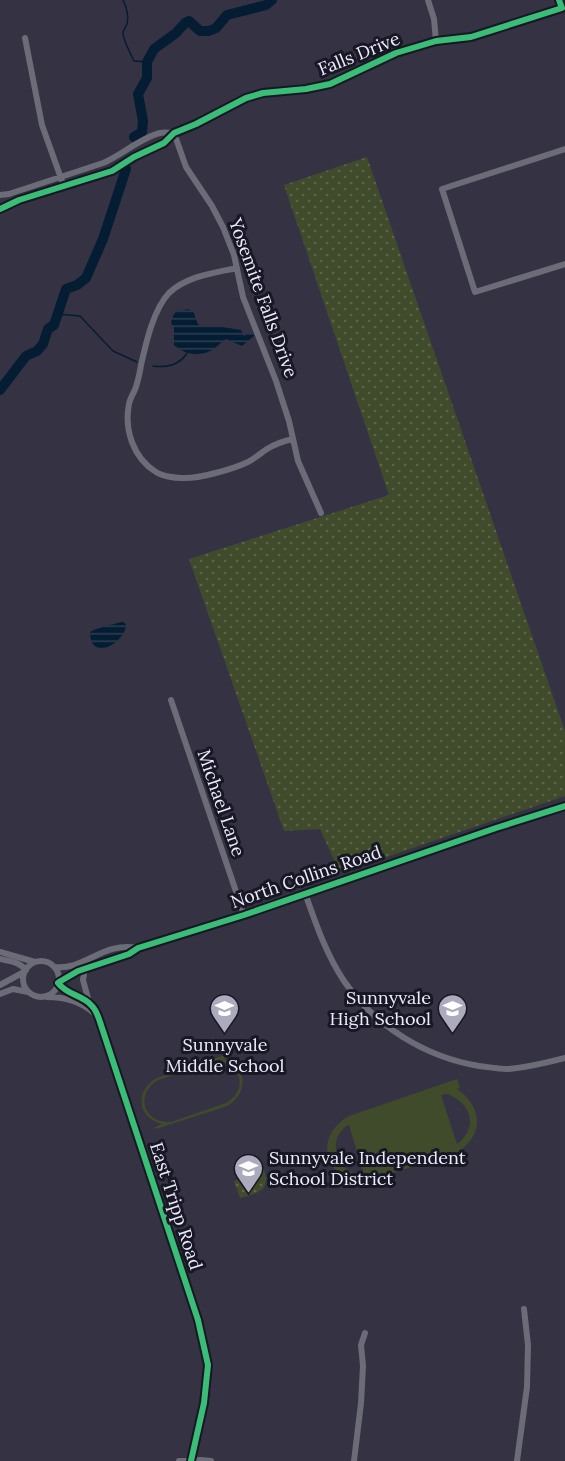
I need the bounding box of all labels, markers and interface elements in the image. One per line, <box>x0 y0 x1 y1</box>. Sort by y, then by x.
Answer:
street label: Falls Drive <box>314 27 403 80</box>
street label: Yosemite Falls Drive <box>224 214 303 381</box>
street label: Michael Lane <box>192 746 251 859</box>
street label: North Collins Road <box>227 840 385 913</box>
place label: Sunnyvale High School <box>330 986 431 1030</box>
school or university icon: Sunnyvale Middle School <box>209 992 241 1034</box>
school or university icon: Sunnyvale High School <box>436 992 468 1034</box>
place label: Sunnyvale Middle School <box>165 1033 285 1077</box>
street label: East Tripp Road <box>145 1139 208 1273</box>
place label: Sunnyvale Independent School District <box>269 1146 466 1190</box>
school or university icon: Sunnyvale Independent School District <box>232 1152 264 1194</box>

